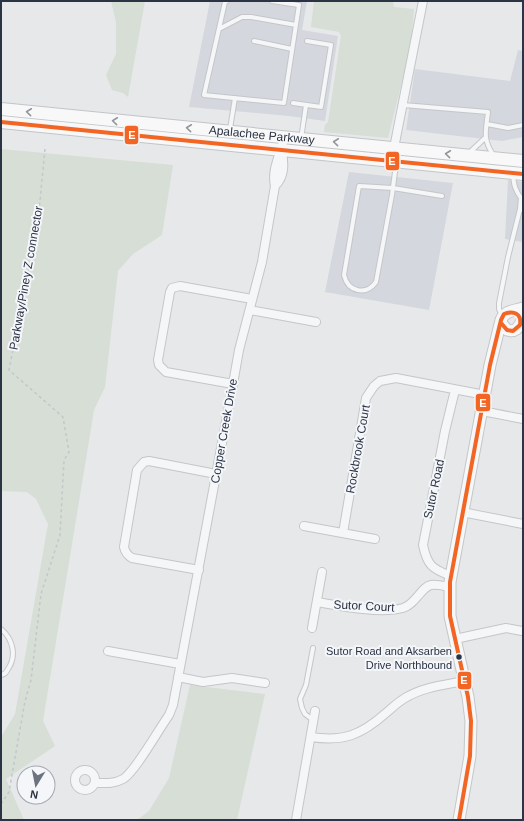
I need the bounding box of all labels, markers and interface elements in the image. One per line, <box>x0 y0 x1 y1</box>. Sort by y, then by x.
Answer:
one-way arrow <box>25 108 32 117</box>
one-way arrow <box>112 116 118 125</box>
street label: Apalachee Parkway <box>208 123 315 147</box>
one-way arrow <box>186 124 192 133</box>
line badge: E <box>124 125 139 145</box>
text: E <box>128 129 136 141</box>
one-way arrow <box>333 138 339 147</box>
one-way arrow <box>445 149 451 158</box>
line badge: E <box>385 151 400 171</box>
text: E <box>388 155 396 167</box>
street label: Parkway/Piney Z connector <box>6 205 46 351</box>
street label: Copper Creek Drive <box>208 377 240 484</box>
line badge: E <box>475 393 491 412</box>
text: E <box>479 397 487 409</box>
street label: Rockbrook Court <box>343 403 373 495</box>
street label: Sutor Road <box>421 458 447 520</box>
street label: Sutor Court <box>333 597 396 615</box>
place label: Sutor Road and Aksarben Drive Northbound <box>326 645 452 671</box>
marker: Sutor Road and Aksarben Drive Northbound <box>454 652 464 662</box>
line badge: E <box>457 671 472 690</box>
text: E <box>460 674 468 686</box>
north arrow <box>16 765 56 805</box>
text: N <box>29 788 39 801</box>

